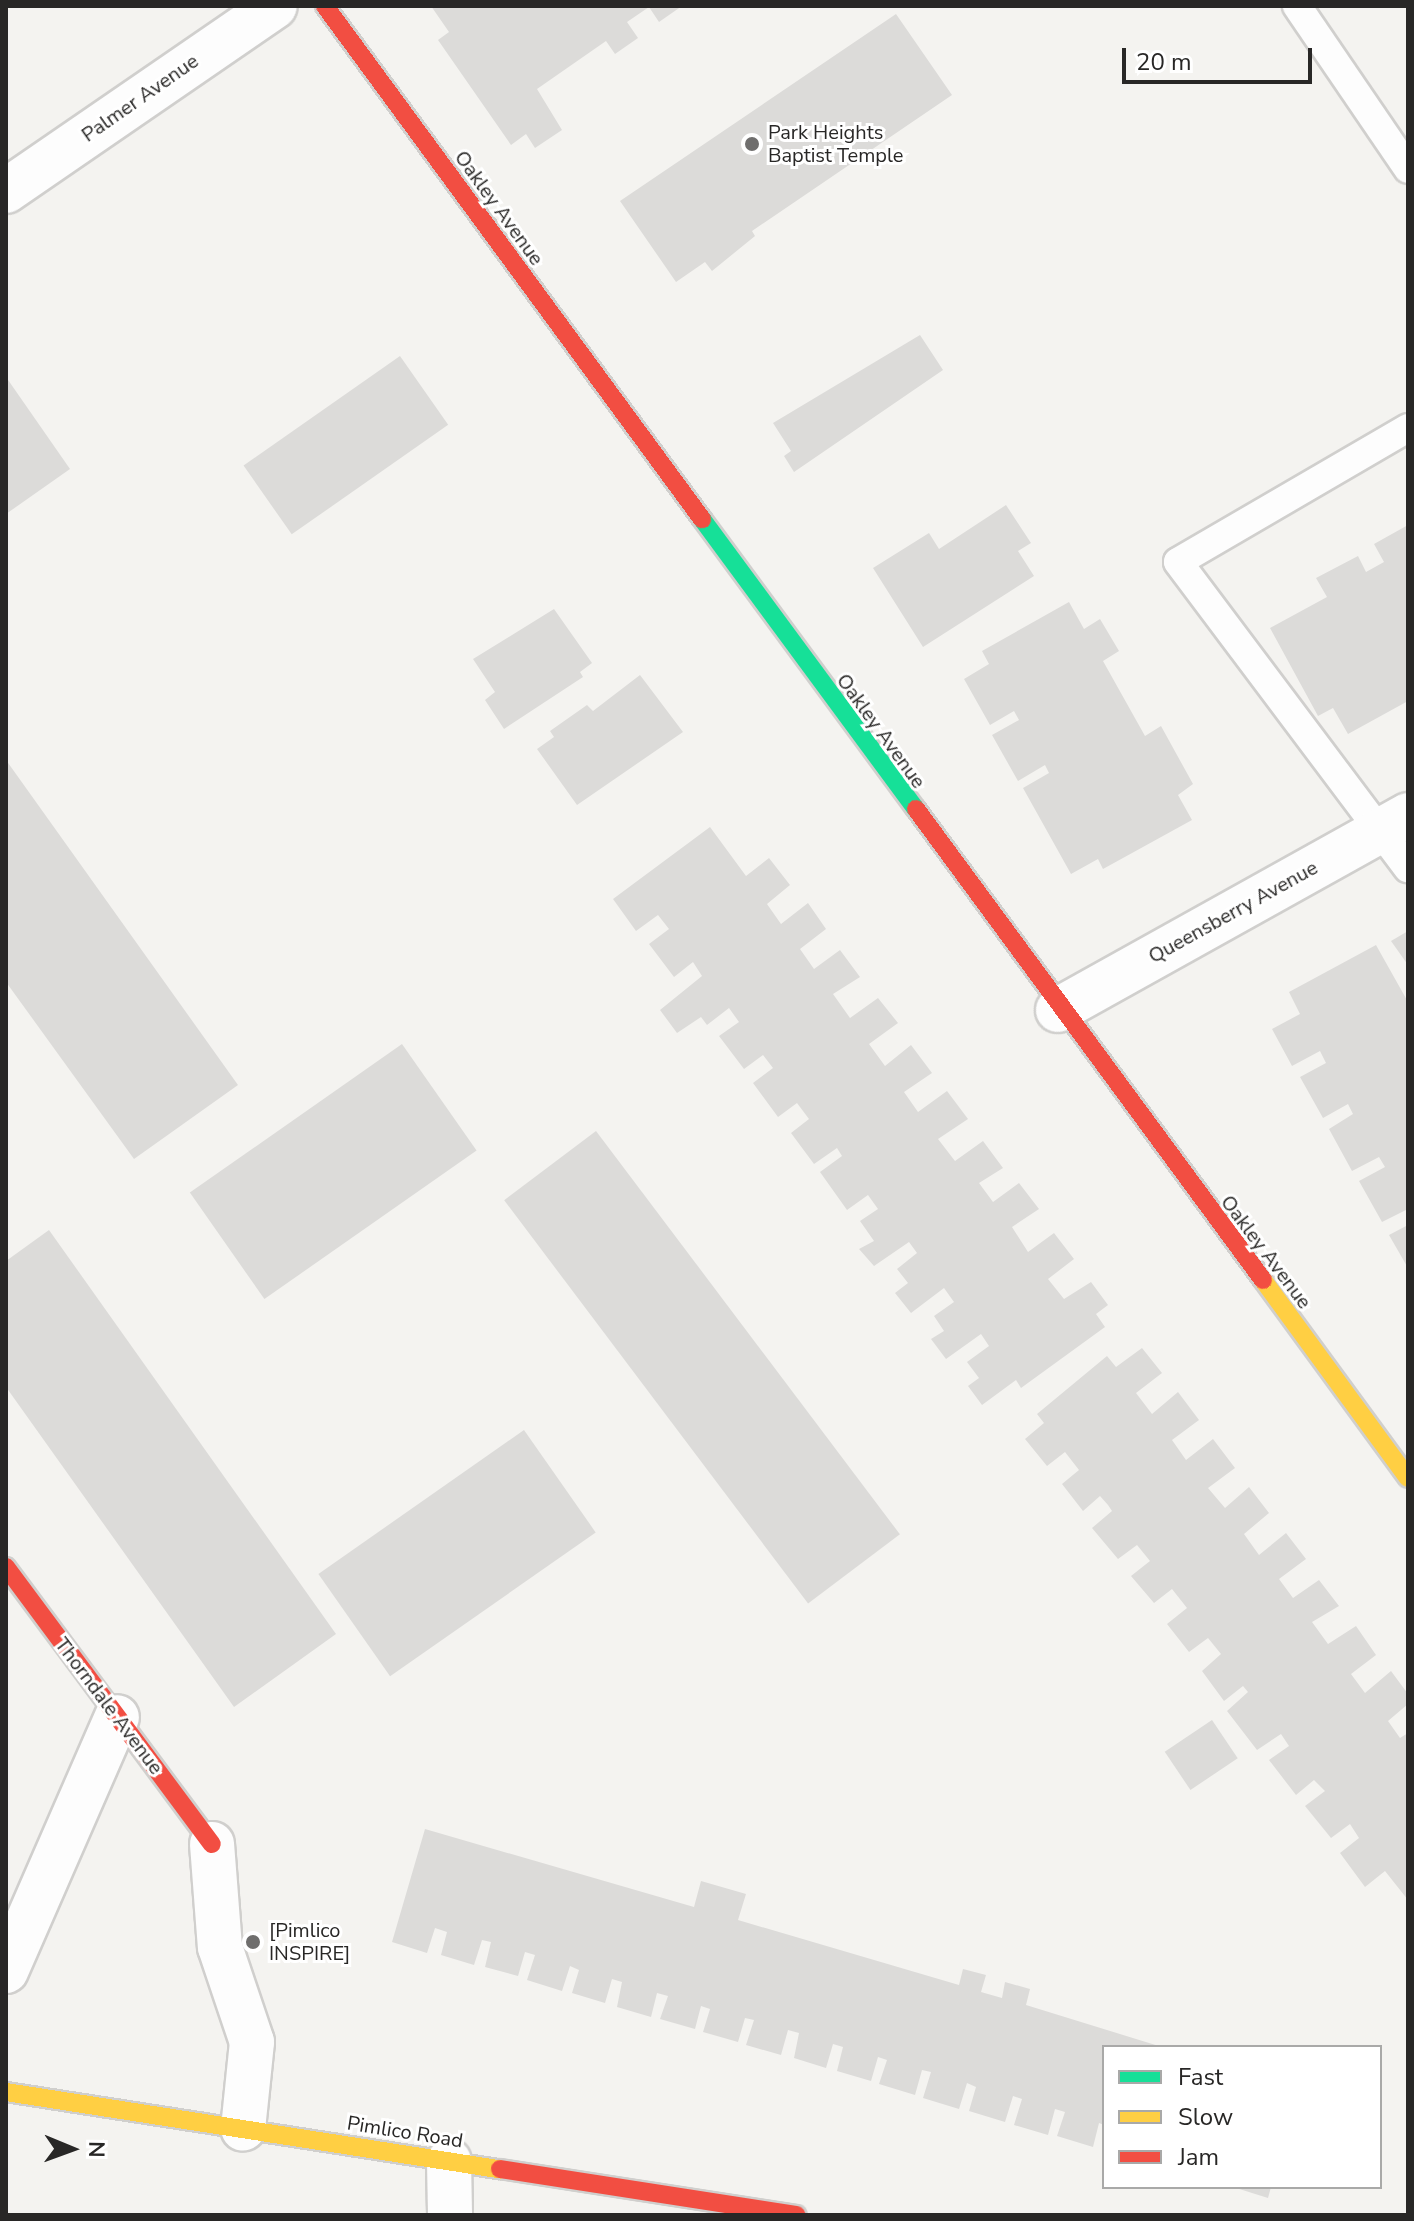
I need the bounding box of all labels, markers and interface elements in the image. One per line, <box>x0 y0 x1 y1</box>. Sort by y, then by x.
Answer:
scale bar <box>1126 32 1316 82</box>
text: 20 m <box>1136 46 1192 78</box>
street label: Palmer Avenue <box>77 49 203 147</box>
place label: Park Heights Baptist Temple <box>768 120 903 167</box>
marker: Park Heights Baptist Temple <box>743 135 761 153</box>
street label: Oakley Avenue <box>449 146 549 270</box>
street label: Oakley Avenue <box>831 669 931 793</box>
street label: Queensberry Avenue <box>1144 856 1322 968</box>
street label: Oakley Avenue <box>1216 1191 1316 1313</box>
street label: Thorndale Avenue <box>50 1633 168 1779</box>
place label: [Pimlico INSPIRE] <box>269 1918 350 1965</box>
marker: [Pimlico INSPIRE] <box>244 1933 262 1951</box>
legend <box>1102 2045 1382 2189</box>
text: Fast <box>1178 2061 1223 2093</box>
text: Slow <box>1178 2101 1233 2133</box>
north arrow <box>32 2109 112 2189</box>
street label: Pimlico Road <box>345 2111 465 2153</box>
text: N <box>81 2141 111 2158</box>
text: Jam <box>1178 2141 1219 2173</box>

